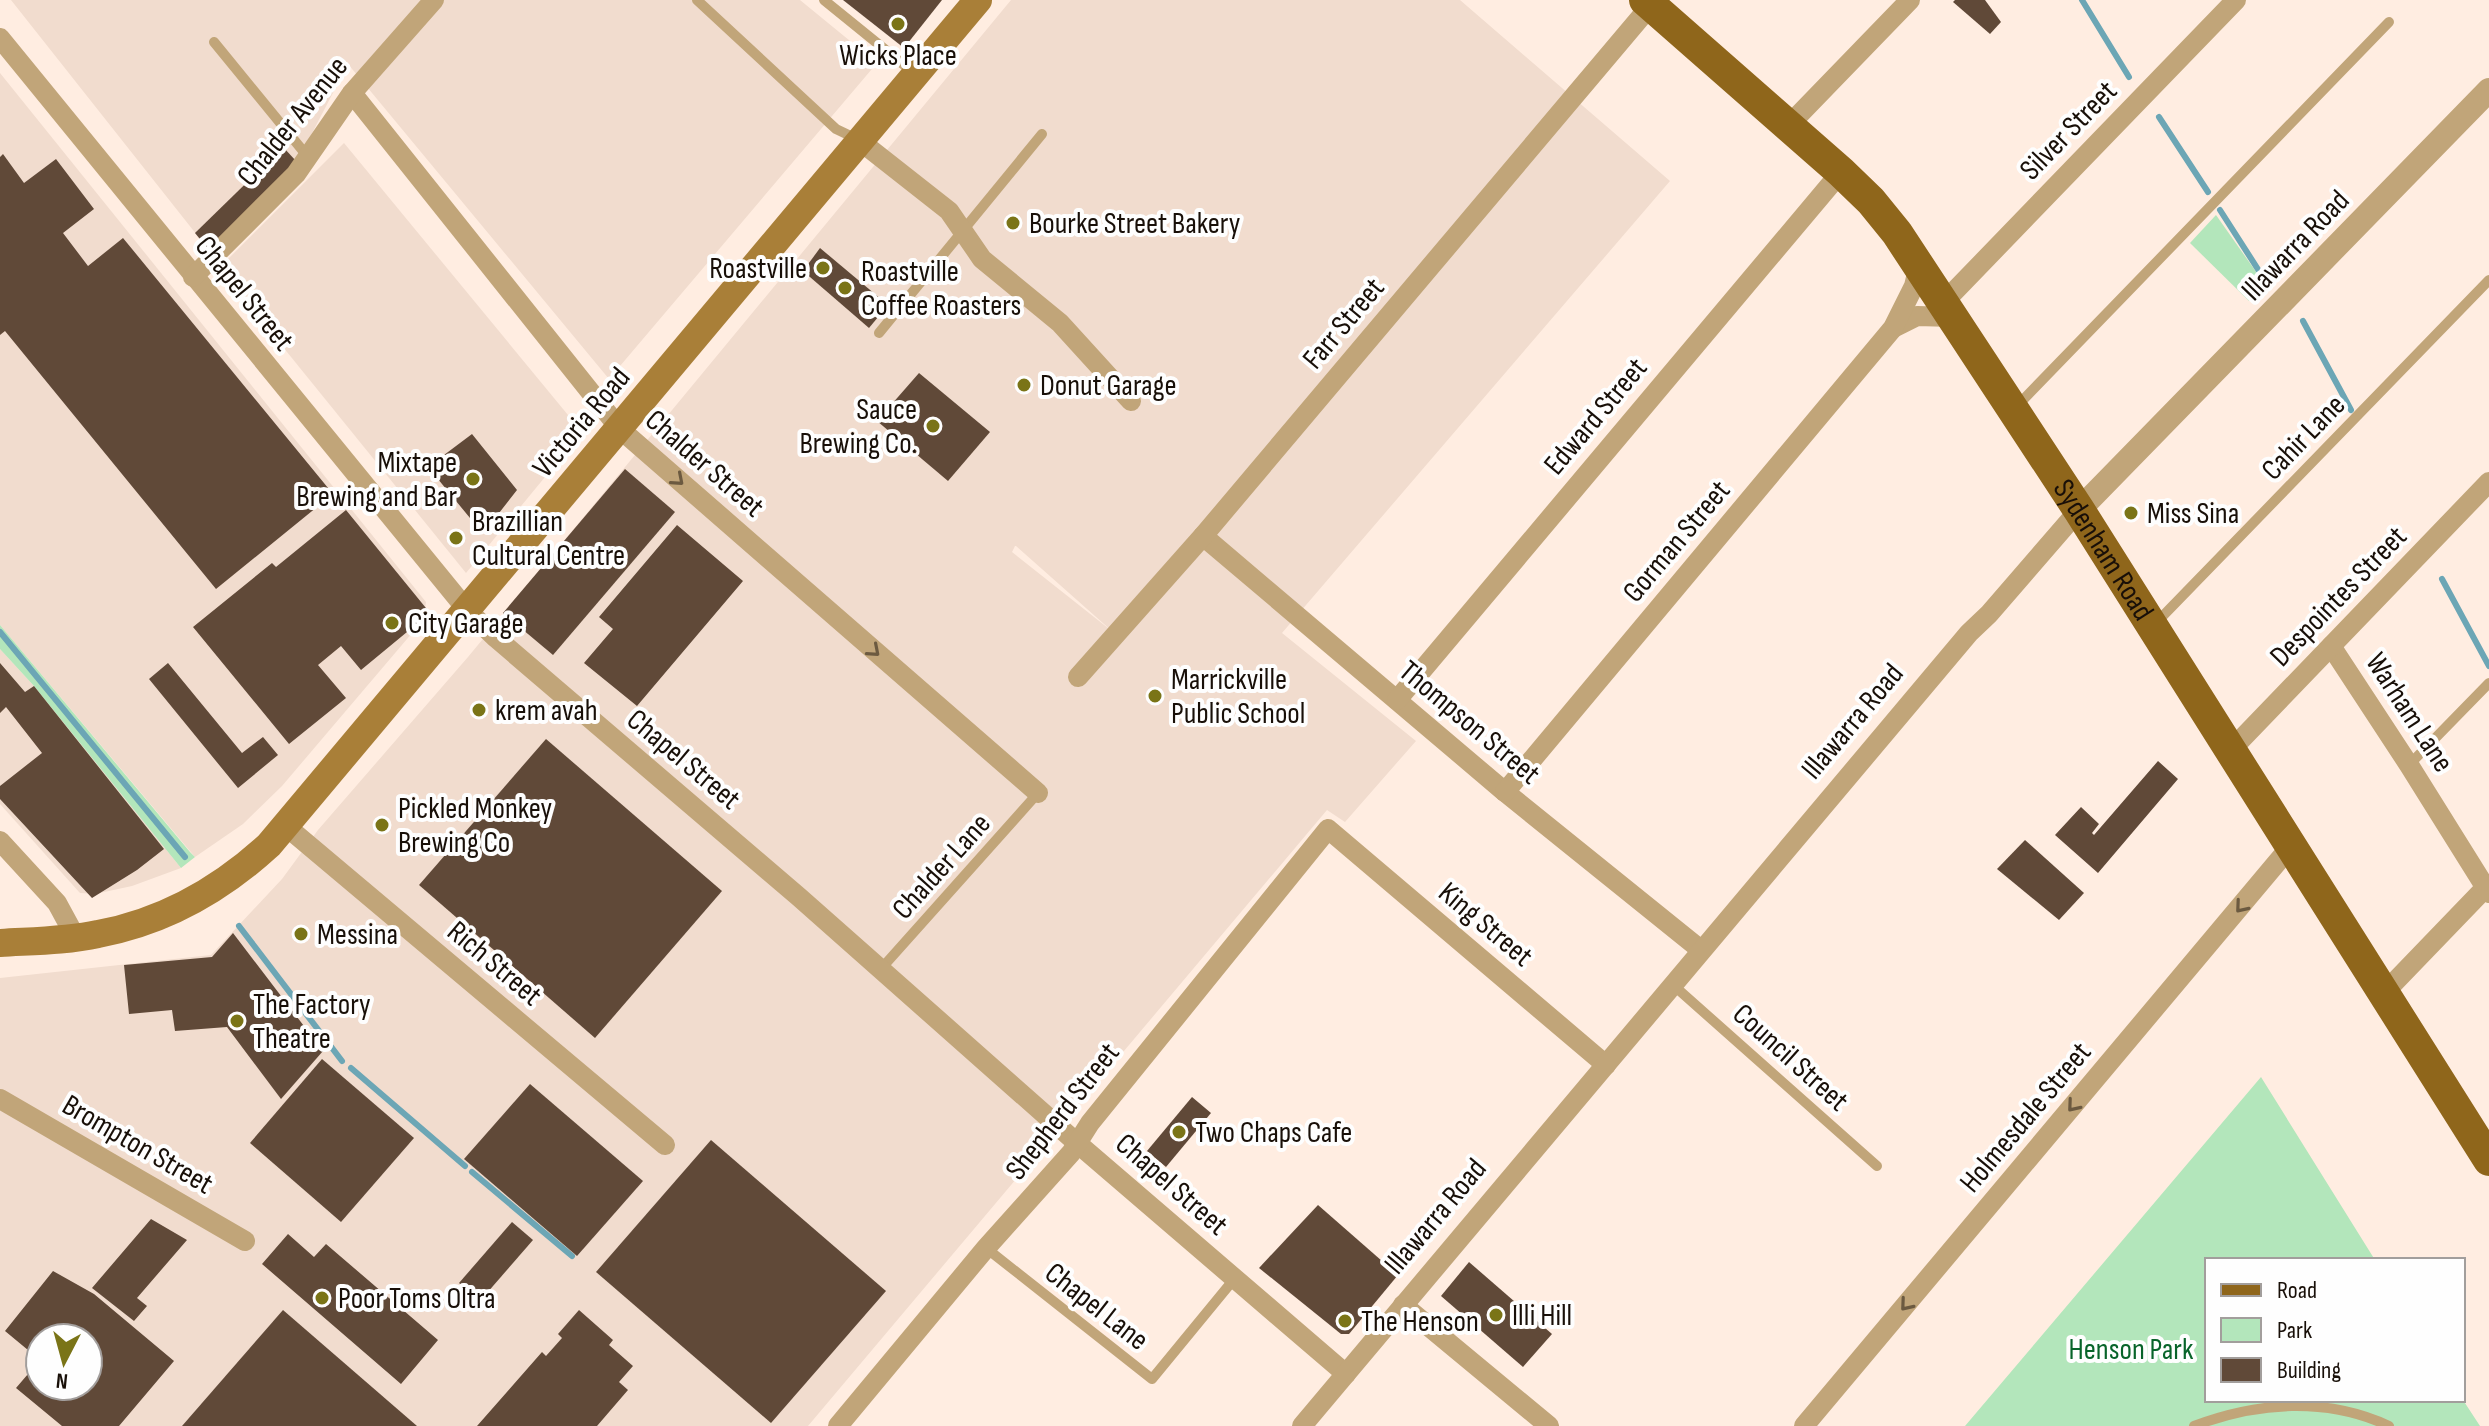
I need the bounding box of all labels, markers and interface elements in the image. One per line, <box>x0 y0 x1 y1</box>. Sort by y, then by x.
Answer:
marker: Wicks Place <box>889 15 907 33</box>
place label: Wicks Place <box>839 38 957 74</box>
street label: Chalder Avenue <box>230 50 356 194</box>
street label: Silver Street <box>2013 74 2125 188</box>
street label: Illawarra Road <box>2234 183 2357 308</box>
place label: Bourke Street Bakery <box>1029 206 1241 242</box>
marker: Bourke Street Bakery <box>1004 214 1022 232</box>
street label: Chapel Street <box>187 229 301 358</box>
place label: Roastville <box>709 251 807 287</box>
place label: Roastville Coffee Roasters <box>861 254 1021 324</box>
marker: Roastville <box>814 259 832 277</box>
street label: Farr Street <box>1295 271 1392 376</box>
marker: Roastville Coffee Roasters <box>836 279 854 297</box>
street label: Edward Street <box>1537 351 1655 482</box>
street label: Victoria Road <box>525 360 638 485</box>
place label: Donut Garage <box>1040 368 1176 404</box>
marker: Donut Garage <box>1015 376 1033 394</box>
street label: Cahir Lane <box>2254 387 2353 488</box>
place label: Sauce Brewing Co. <box>799 392 917 462</box>
street label: Chalder Street <box>638 402 771 525</box>
marker: Sauce Brewing Co. <box>924 417 942 435</box>
place label: Mixtape Brewing and Bar <box>296 445 457 515</box>
marker: Mixtape Brewing and Bar <box>464 470 482 488</box>
one-way arrow <box>669 470 684 485</box>
street label: Gorman Street <box>1615 473 1738 610</box>
street label: Sydenham Road <box>2045 473 2161 627</box>
place label: Miss Sina <box>2147 496 2239 532</box>
place label: Brazillian Cultural Centre <box>472 504 625 574</box>
marker: Miss Sina <box>2122 504 2140 522</box>
street label: Despointes Street <box>2263 519 2415 674</box>
marker: Brazillian Cultural Centre <box>447 529 465 547</box>
place label: City Garage <box>408 606 524 642</box>
marker: City Garage <box>383 614 401 632</box>
one-way arrow <box>865 641 880 656</box>
street label: Warham Lane <box>2357 646 2461 779</box>
street label: Thompson Street <box>1392 653 1547 792</box>
street label: Illawarra Road <box>1794 657 1911 787</box>
place label: Marrickville Public School <box>1171 662 1305 732</box>
marker: Marrickville Public School <box>1146 687 1164 705</box>
place label: krem avah <box>495 693 598 729</box>
marker: krem avah <box>470 701 488 719</box>
street label: Chapel Street <box>619 702 747 818</box>
place label: Pickled Monkey Brewing Co <box>398 791 553 861</box>
street label: Chalder Lane <box>885 806 999 927</box>
marker: Pickled Monkey Brewing Co <box>373 816 391 834</box>
street label: King Street <box>1431 875 1540 975</box>
one-way arrow <box>2236 898 2251 912</box>
street label: Rich Street <box>440 914 549 1014</box>
place label: Messina <box>317 917 398 953</box>
marker: Messina <box>292 925 310 943</box>
place label: The Factory Theatre <box>253 987 371 1057</box>
street label: Council Street <box>1725 996 1856 1119</box>
marker: The Factory Theatre <box>228 1012 246 1030</box>
street label: Holmesdale Street <box>1952 1035 2099 1200</box>
street label: Shepherd Street <box>998 1036 1127 1187</box>
street label: Brompton Street <box>56 1087 219 1202</box>
one-way arrow <box>2068 1097 2083 1111</box>
place label: Two Chaps Cafe <box>1195 1115 1352 1151</box>
marker: Two Chaps Cafe <box>1170 1123 1188 1141</box>
street label: Chapel Street <box>1108 1126 1235 1243</box>
street label: Illawarra Road <box>1377 1152 1494 1282</box>
street label: Chapel Lane <box>1037 1255 1155 1358</box>
legend <box>2205 1258 2465 1402</box>
text: Road <box>2277 1276 2317 1305</box>
place label: Poor Toms Oltra <box>338 1281 496 1317</box>
marker: Poor Toms Oltra <box>313 1289 331 1307</box>
one-way arrow <box>1901 1296 1916 1310</box>
place label: Illi Hill <box>1512 1298 1572 1334</box>
place label: The Henson <box>1361 1304 1479 1340</box>
marker: Illi Hill <box>1487 1306 1505 1324</box>
marker: The Henson <box>1336 1312 1354 1330</box>
text: Park <box>2277 1316 2312 1345</box>
north arrow <box>24 1322 104 1402</box>
park label: Henson Park <box>2069 1332 2194 1368</box>
text: Building <box>2277 1356 2341 1385</box>
text: N <box>55 1366 69 1394</box>

